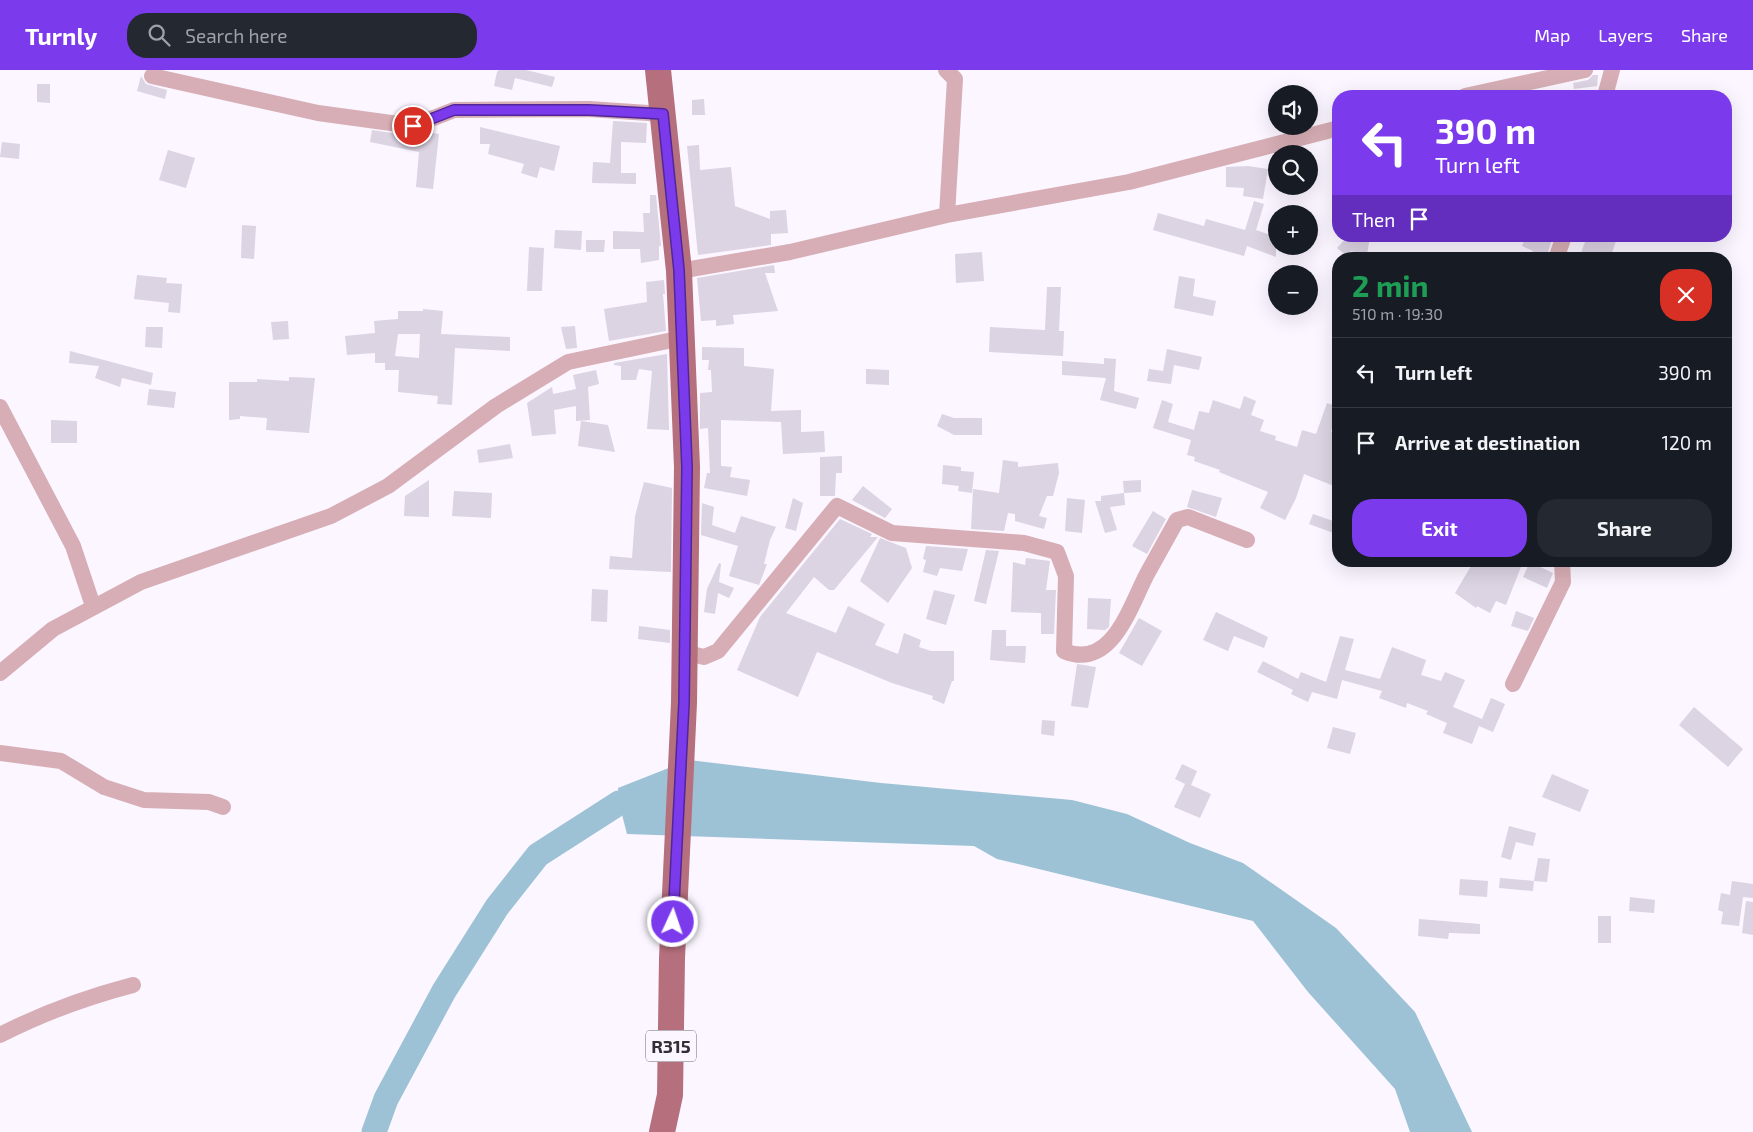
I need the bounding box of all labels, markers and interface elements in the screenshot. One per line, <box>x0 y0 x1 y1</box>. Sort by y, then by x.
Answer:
search box <box>127 13 477 58</box>
text: Turnly <box>25 21 97 50</box>
icon: search <box>145 21 173 49</box>
text: Search here <box>185 24 287 47</box>
text: Map <box>1534 24 1570 46</box>
text: Layers <box>1598 24 1653 46</box>
text: Share <box>1681 24 1728 46</box>
map controls <box>1268 85 1318 315</box>
button: sound <box>1268 85 1318 135</box>
pin <box>392 105 434 147</box>
text: 390 m <box>1435 109 1536 151</box>
icon: left <box>1352 110 1417 175</box>
icon: arrive <box>399 112 427 140</box>
button: search <box>1268 145 1318 195</box>
text: Turn left <box>1435 151 1520 177</box>
button: + <box>1268 205 1318 255</box>
icon: arrive <box>1405 205 1433 233</box>
text: Then <box>1352 208 1395 231</box>
button: − <box>1268 265 1318 315</box>
text: 2 min <box>1352 267 1429 303</box>
button: close <box>1660 269 1712 321</box>
text: 510 m · 19:30 <box>1352 304 1443 323</box>
icon: left <box>1352 359 1380 387</box>
text: Turn left <box>1395 361 1472 384</box>
text: 390 m <box>1658 361 1712 384</box>
icon: arrive <box>1352 429 1380 457</box>
text: Arrive at destination <box>1395 431 1580 454</box>
text: 120 m <box>1661 431 1712 454</box>
button: Exit <box>1352 499 1527 557</box>
button: Share <box>1537 499 1712 557</box>
position arrow <box>646 895 698 947</box>
road number: R315 <box>646 1030 696 1061</box>

